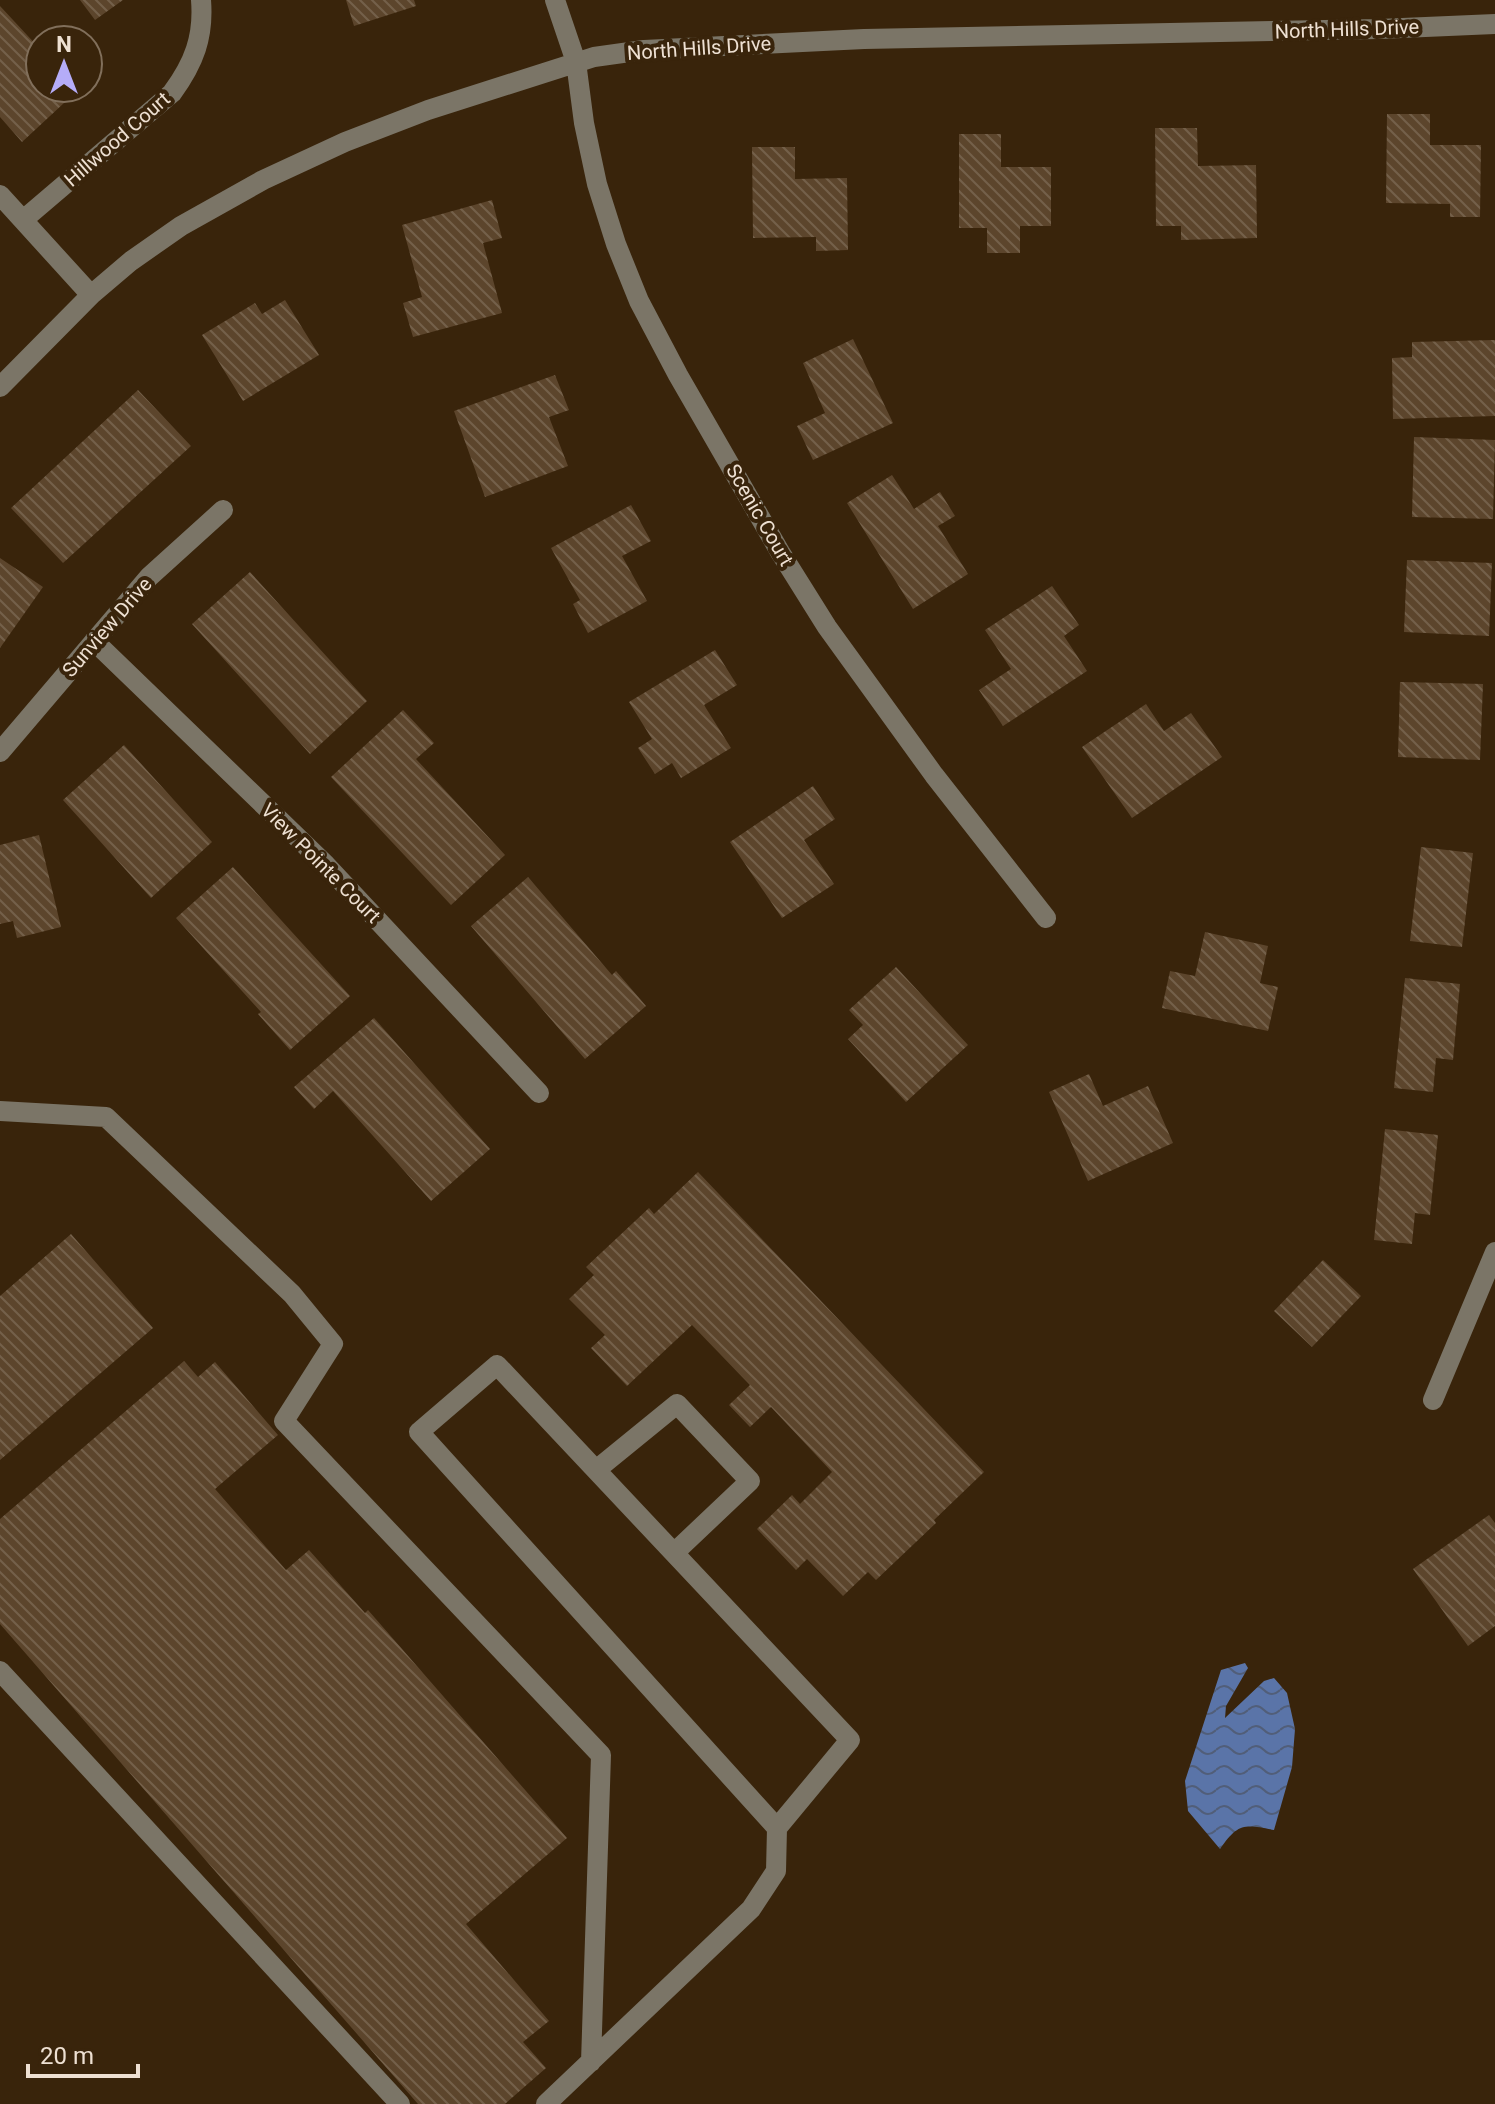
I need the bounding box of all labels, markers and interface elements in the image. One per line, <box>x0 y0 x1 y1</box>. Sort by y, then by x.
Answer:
street label: North Hills Drive <box>1274 14 1420 44</box>
north arrow <box>24 24 104 104</box>
street label: North Hills Drive <box>626 31 772 65</box>
text: N <box>56 32 72 57</box>
street label: Hillwood Court <box>59 87 175 191</box>
street label: Scenic Court <box>721 460 799 570</box>
street label: Sunview Drive <box>57 572 157 682</box>
street label: View Pointe Court <box>256 798 386 928</box>
scale bar <box>28 2028 138 2078</box>
text: 20 m <box>40 2042 94 2070</box>

